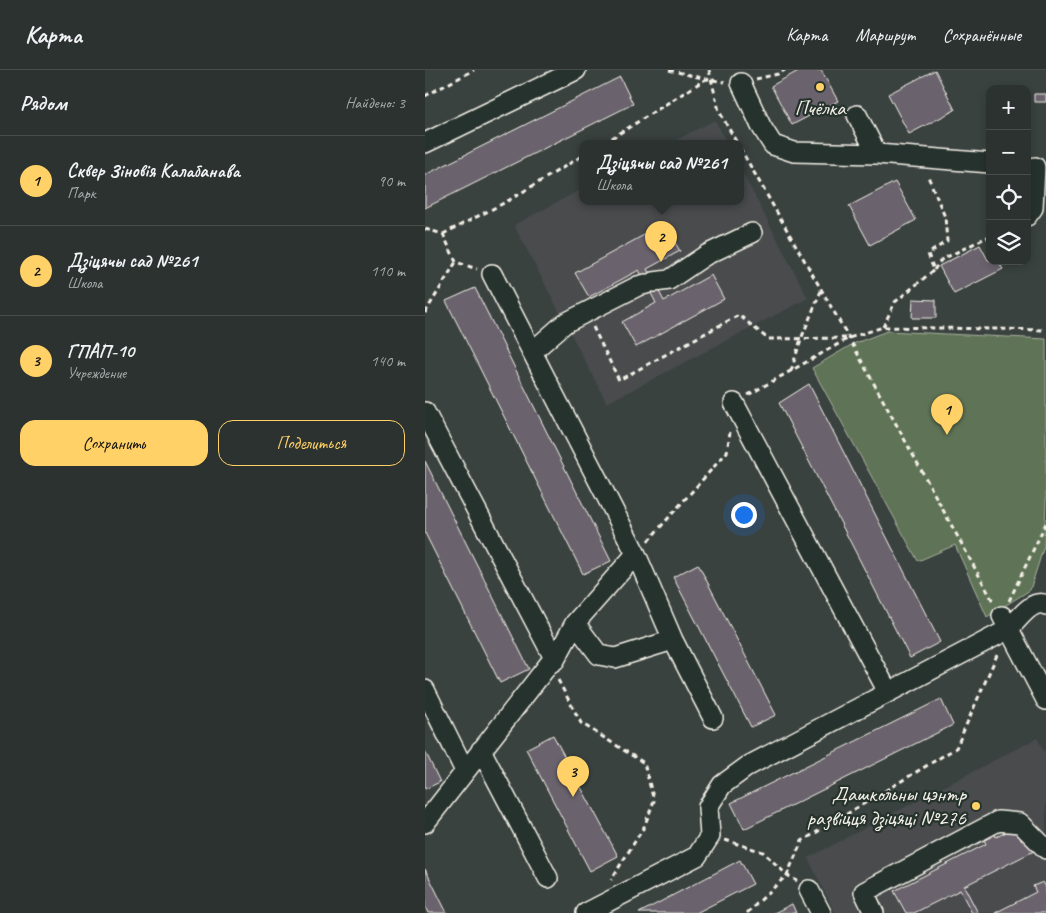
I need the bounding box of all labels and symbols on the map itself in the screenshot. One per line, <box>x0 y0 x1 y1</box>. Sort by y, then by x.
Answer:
marker: Пчёлка <box>814 81 826 93</box>
place label: Пчёлка <box>795 95 847 121</box>
pin: 2 <box>645 221 677 262</box>
pin: 1 <box>931 394 963 435</box>
your location <box>731 502 757 528</box>
pin: 3 <box>557 756 589 797</box>
place label: Дашкольны цэнтр развіцця дзіцяці №276 <box>807 781 968 832</box>
marker: Дашкольны цэнтр развіцця дзіцяці №276 <box>970 800 982 812</box>

